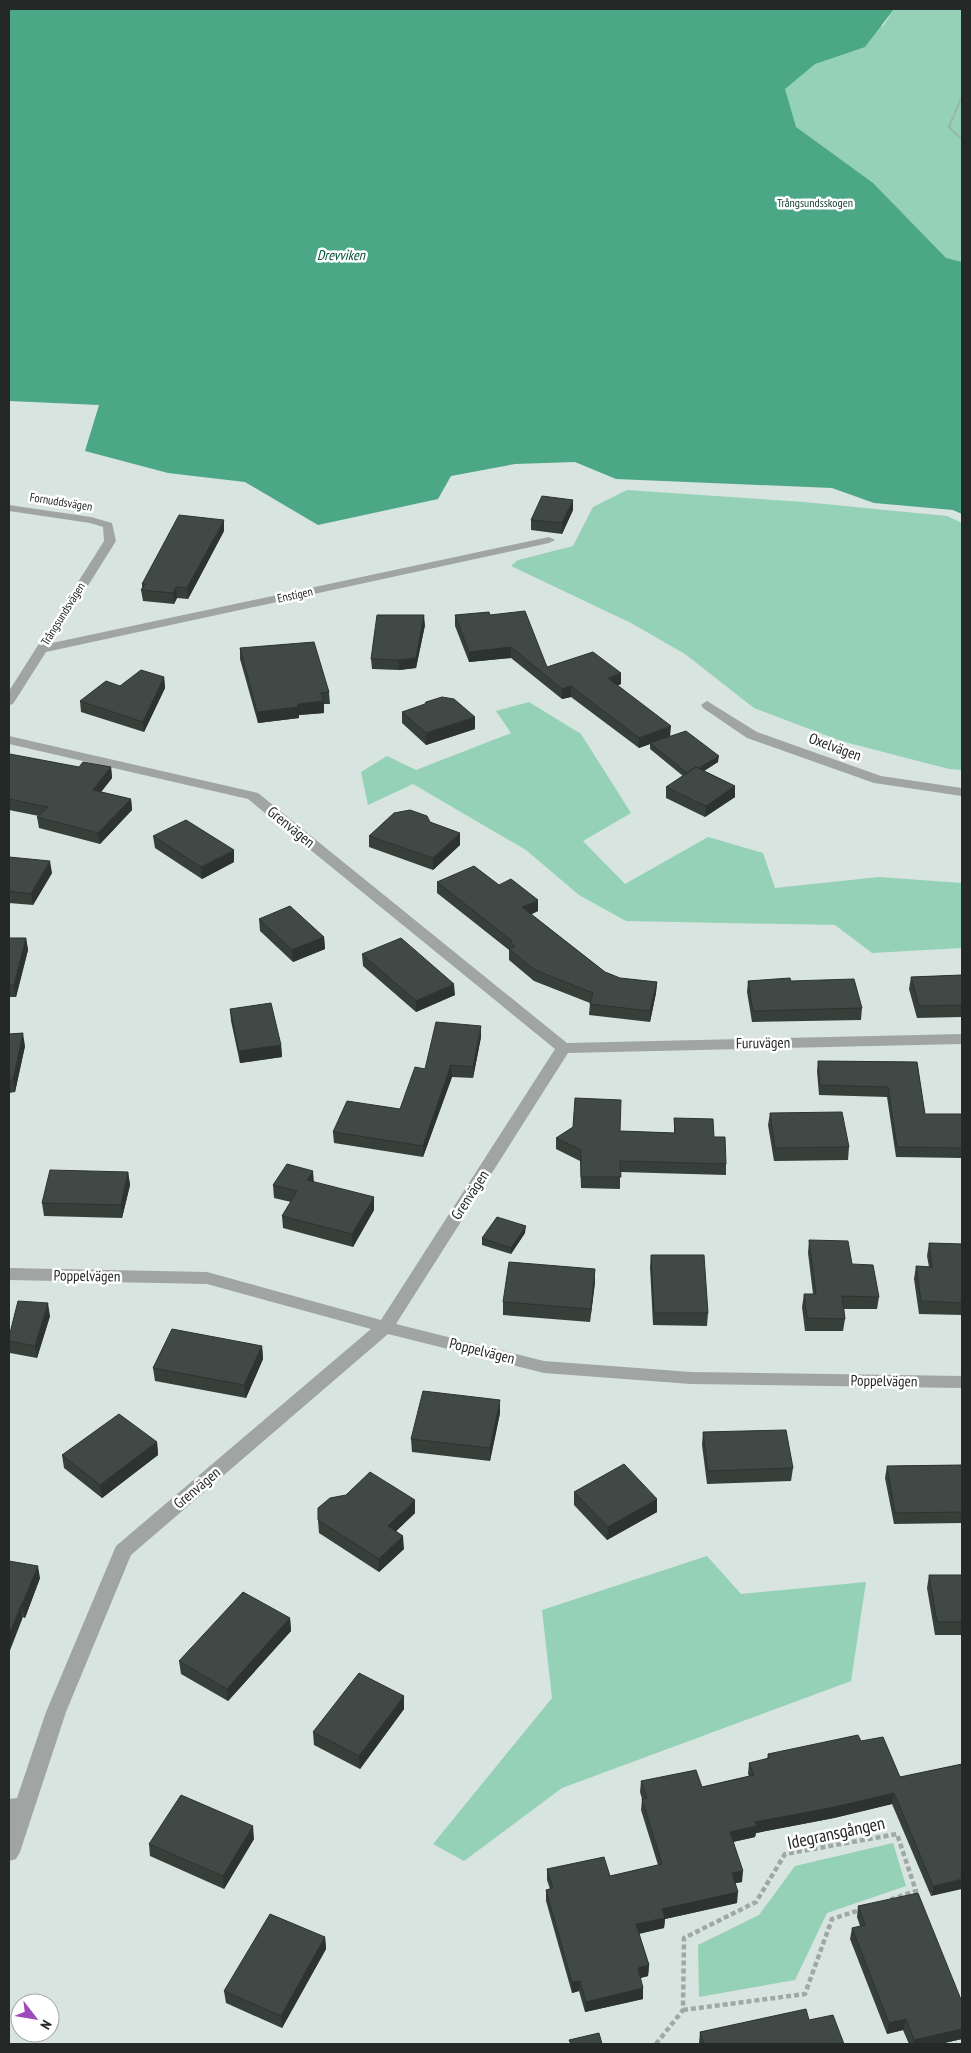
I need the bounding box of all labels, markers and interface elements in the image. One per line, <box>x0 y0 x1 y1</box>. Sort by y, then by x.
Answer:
park label: Trångsundsskogen <box>777 195 853 210</box>
water label: Drevviken <box>317 246 366 264</box>
street label: Fornuddsvägen <box>29 489 93 514</box>
street label: Trångsundsvägen <box>37 579 88 648</box>
street label: Enstigen <box>276 583 314 606</box>
street label: Oxelvägen <box>806 728 864 765</box>
street label: Grenvägen <box>264 802 319 851</box>
street label: Furuvägen <box>736 1033 790 1052</box>
street label: Grenvägen <box>447 1166 493 1223</box>
street label: Poppelvägen <box>54 1265 120 1286</box>
street label: Poppelvägen <box>447 1333 517 1368</box>
street label: Poppelvägen <box>851 1370 917 1391</box>
street label: Grenvägen <box>169 1463 224 1513</box>
street label: Idegransgången <box>785 1811 887 1854</box>
north arrow <box>10 1993 60 2043</box>
text: N <box>36 2017 56 2033</box>

